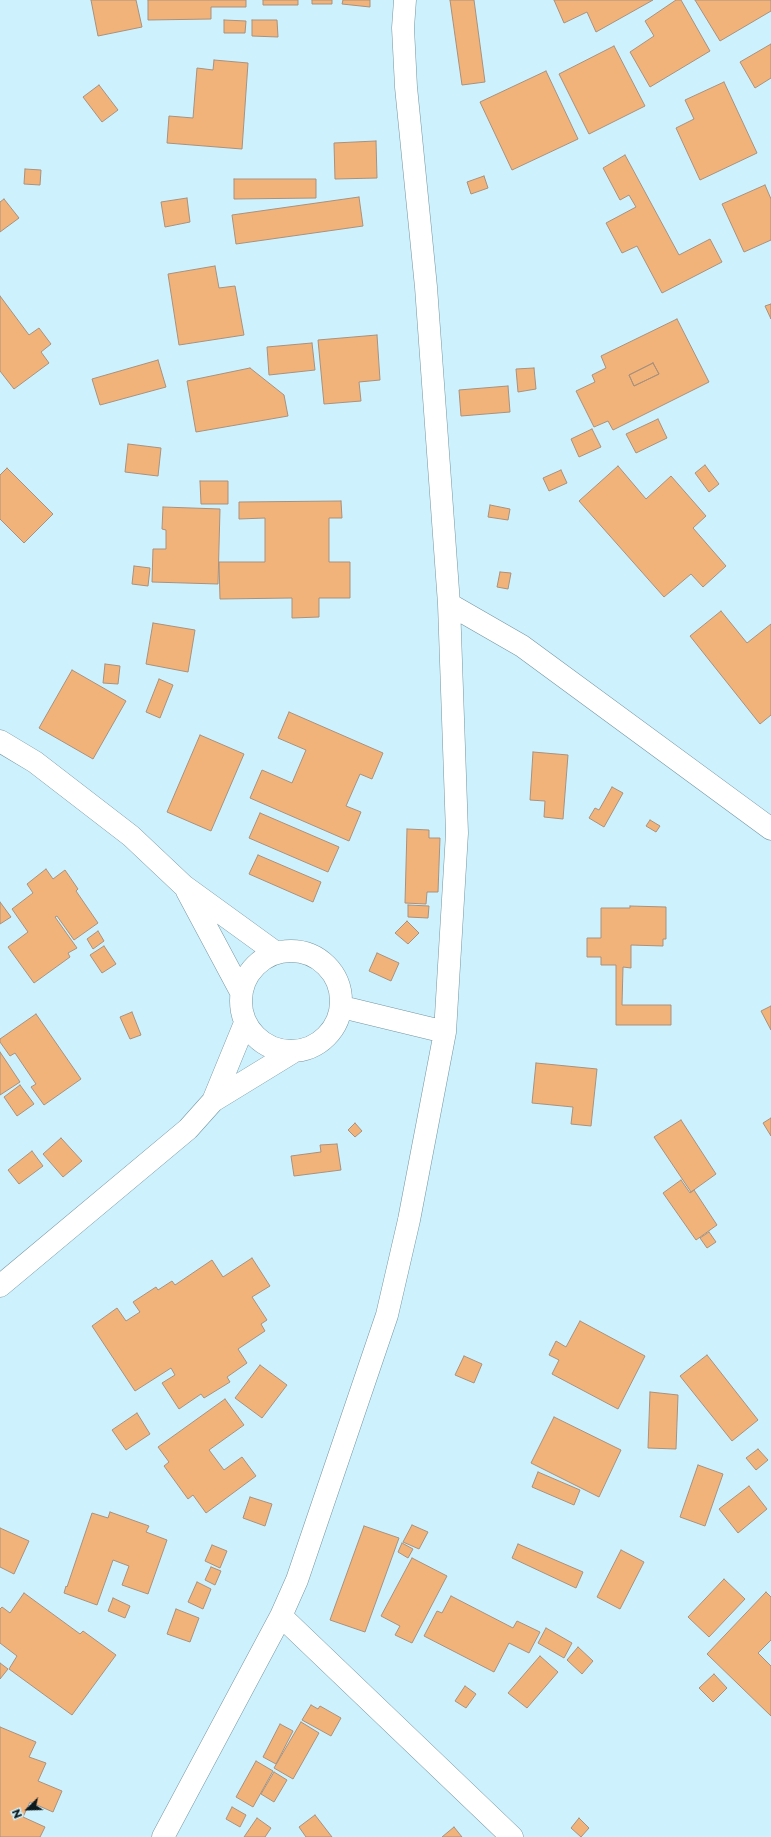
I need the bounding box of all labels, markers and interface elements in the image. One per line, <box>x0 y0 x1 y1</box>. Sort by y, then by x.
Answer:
north arrow <box>8 1789 48 1829</box>
text: N <box>9 1807 25 1821</box>

